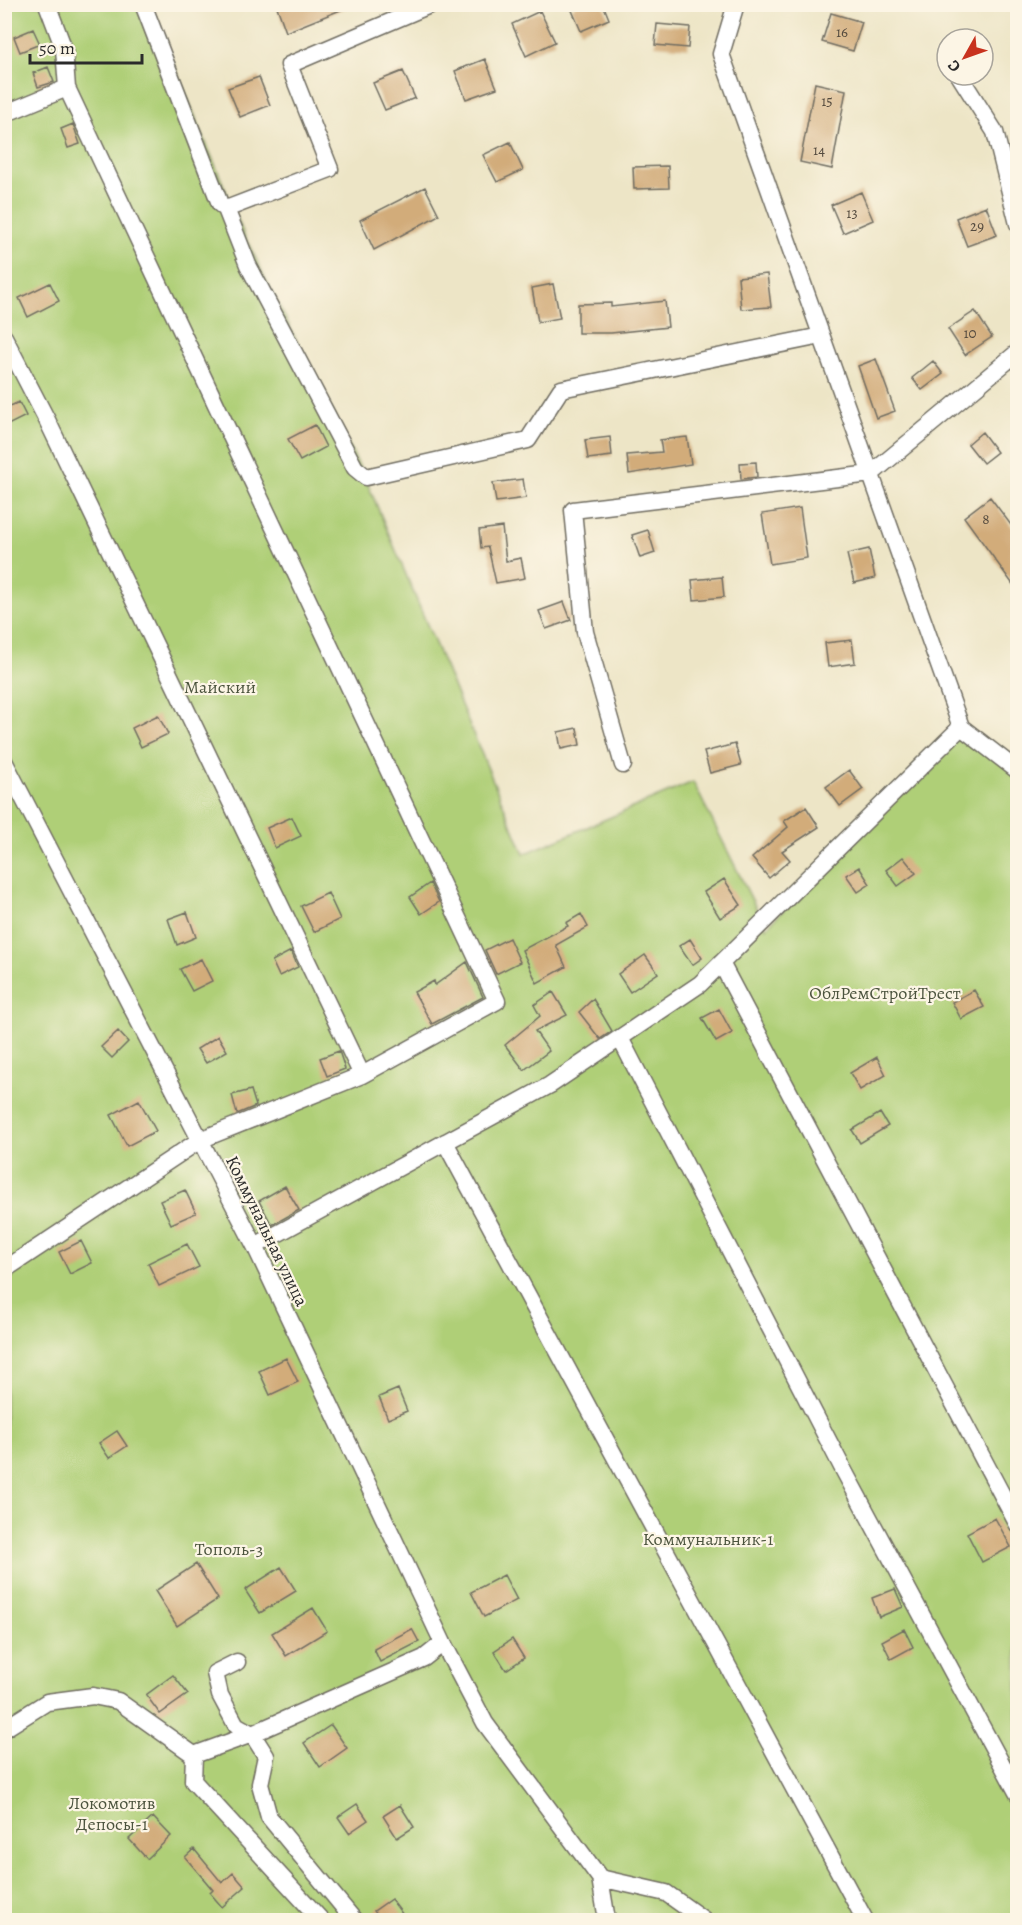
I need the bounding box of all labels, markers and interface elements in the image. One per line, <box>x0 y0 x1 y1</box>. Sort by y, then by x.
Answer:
house number: 16 <box>836 22 848 42</box>
scale bar <box>30 27 142 65</box>
north arrow <box>935 27 995 87</box>
text: 50 m <box>39 36 75 60</box>
text: С <box>943 55 966 77</box>
house number: 15 <box>821 91 833 111</box>
house number: 14 <box>813 140 825 160</box>
house number: 13 <box>846 203 858 223</box>
house number: 29 <box>970 216 984 236</box>
house number: 10 <box>963 323 977 343</box>
house number: 8 <box>982 509 990 529</box>
park label: Майский <box>184 675 256 699</box>
park label: ОблРемСтройТрест <box>809 981 961 1005</box>
street label: Коммунальная улица <box>220 1152 314 1311</box>
park label: Коммунальник-1 <box>643 1527 773 1551</box>
park label: Тополь-3 <box>195 1537 263 1561</box>
park label: Локомотив Депосы-1 <box>69 1791 155 1836</box>

